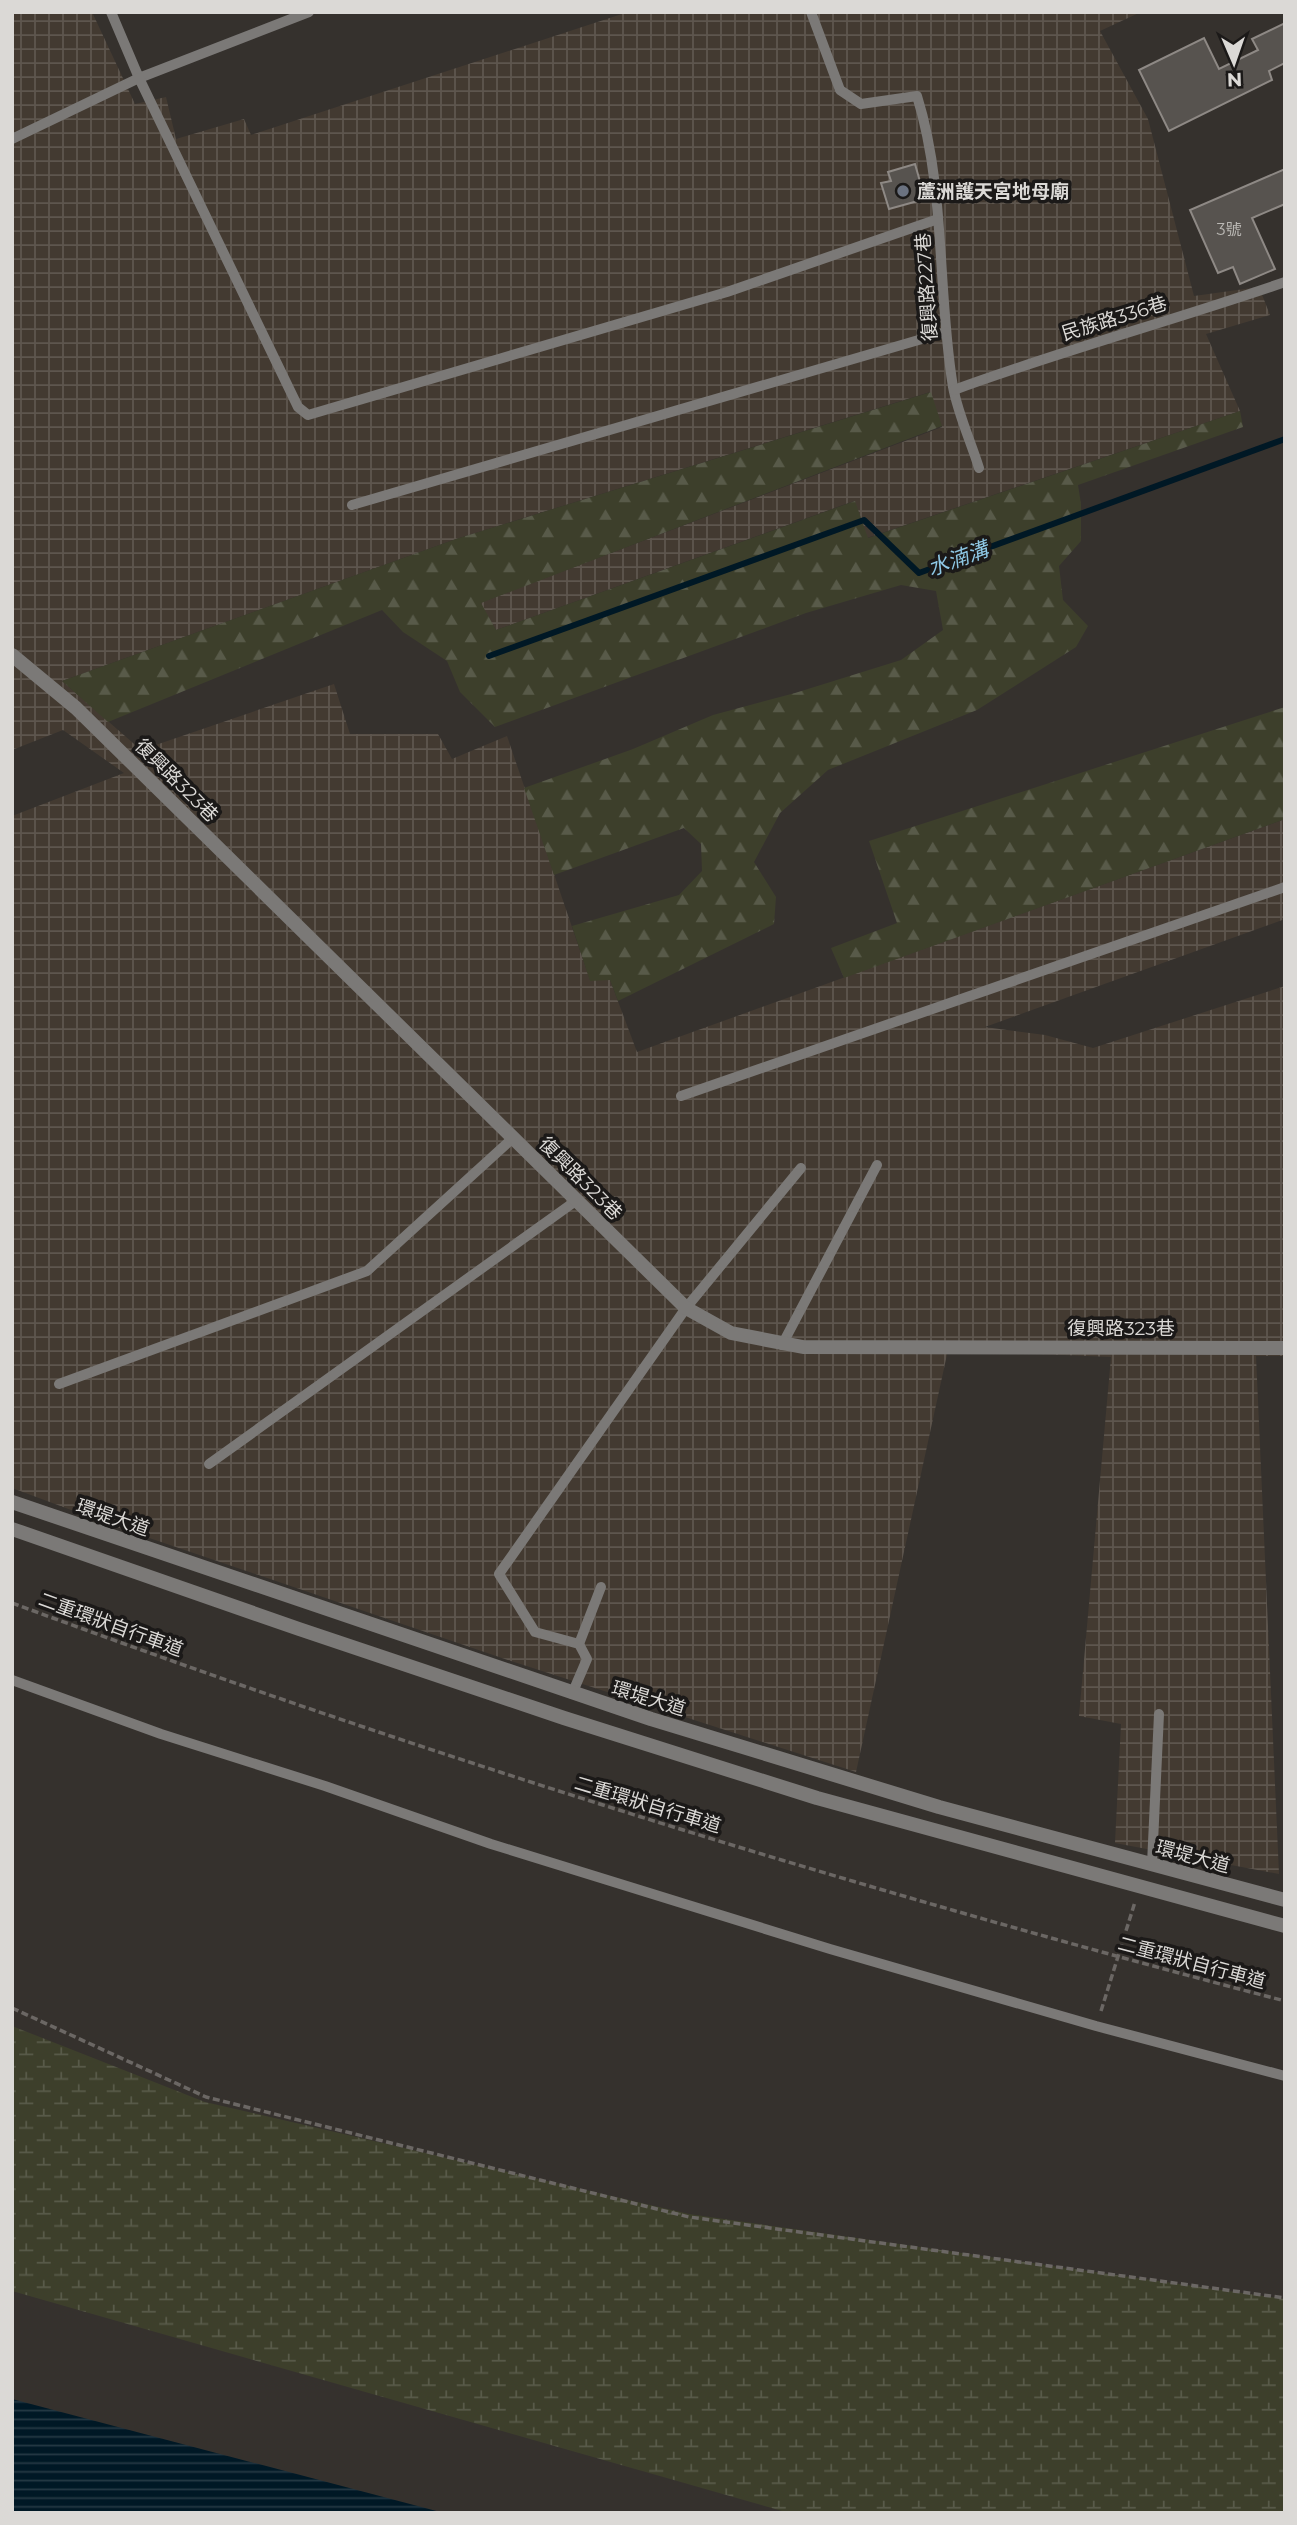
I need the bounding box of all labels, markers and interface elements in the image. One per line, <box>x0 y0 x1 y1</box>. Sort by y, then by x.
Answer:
north arrow <box>1199 28 1269 98</box>
text: N <box>1226 68 1243 91</box>
place label: 蘆洲護天宮地母廟 <box>917 180 1069 203</box>
marker: 蘆洲護天宮地母廟 <box>895 183 911 199</box>
house number: 3號 <box>1216 220 1242 239</box>
street label: 復興路227巷 <box>911 232 942 342</box>
street label: 民族路336巷 <box>1059 292 1170 345</box>
water label: 水湳溝 <box>924 535 995 581</box>
street label: 復興路323巷 <box>130 734 223 827</box>
street label: 復興路323巷 <box>534 1132 627 1225</box>
street label: 復興路323巷 <box>1067 1317 1175 1340</box>
street label: 環堤大道 <box>73 1494 153 1541</box>
street label: 二重環狀自行車道 <box>35 1588 186 1661</box>
street label: 環堤大道 <box>609 1676 689 1721</box>
street label: 二重環狀自行車道 <box>572 1771 724 1838</box>
street label: 環堤大道 <box>1153 1836 1233 1877</box>
street label: 二重環狀自行車道 <box>1115 1932 1268 1993</box>

